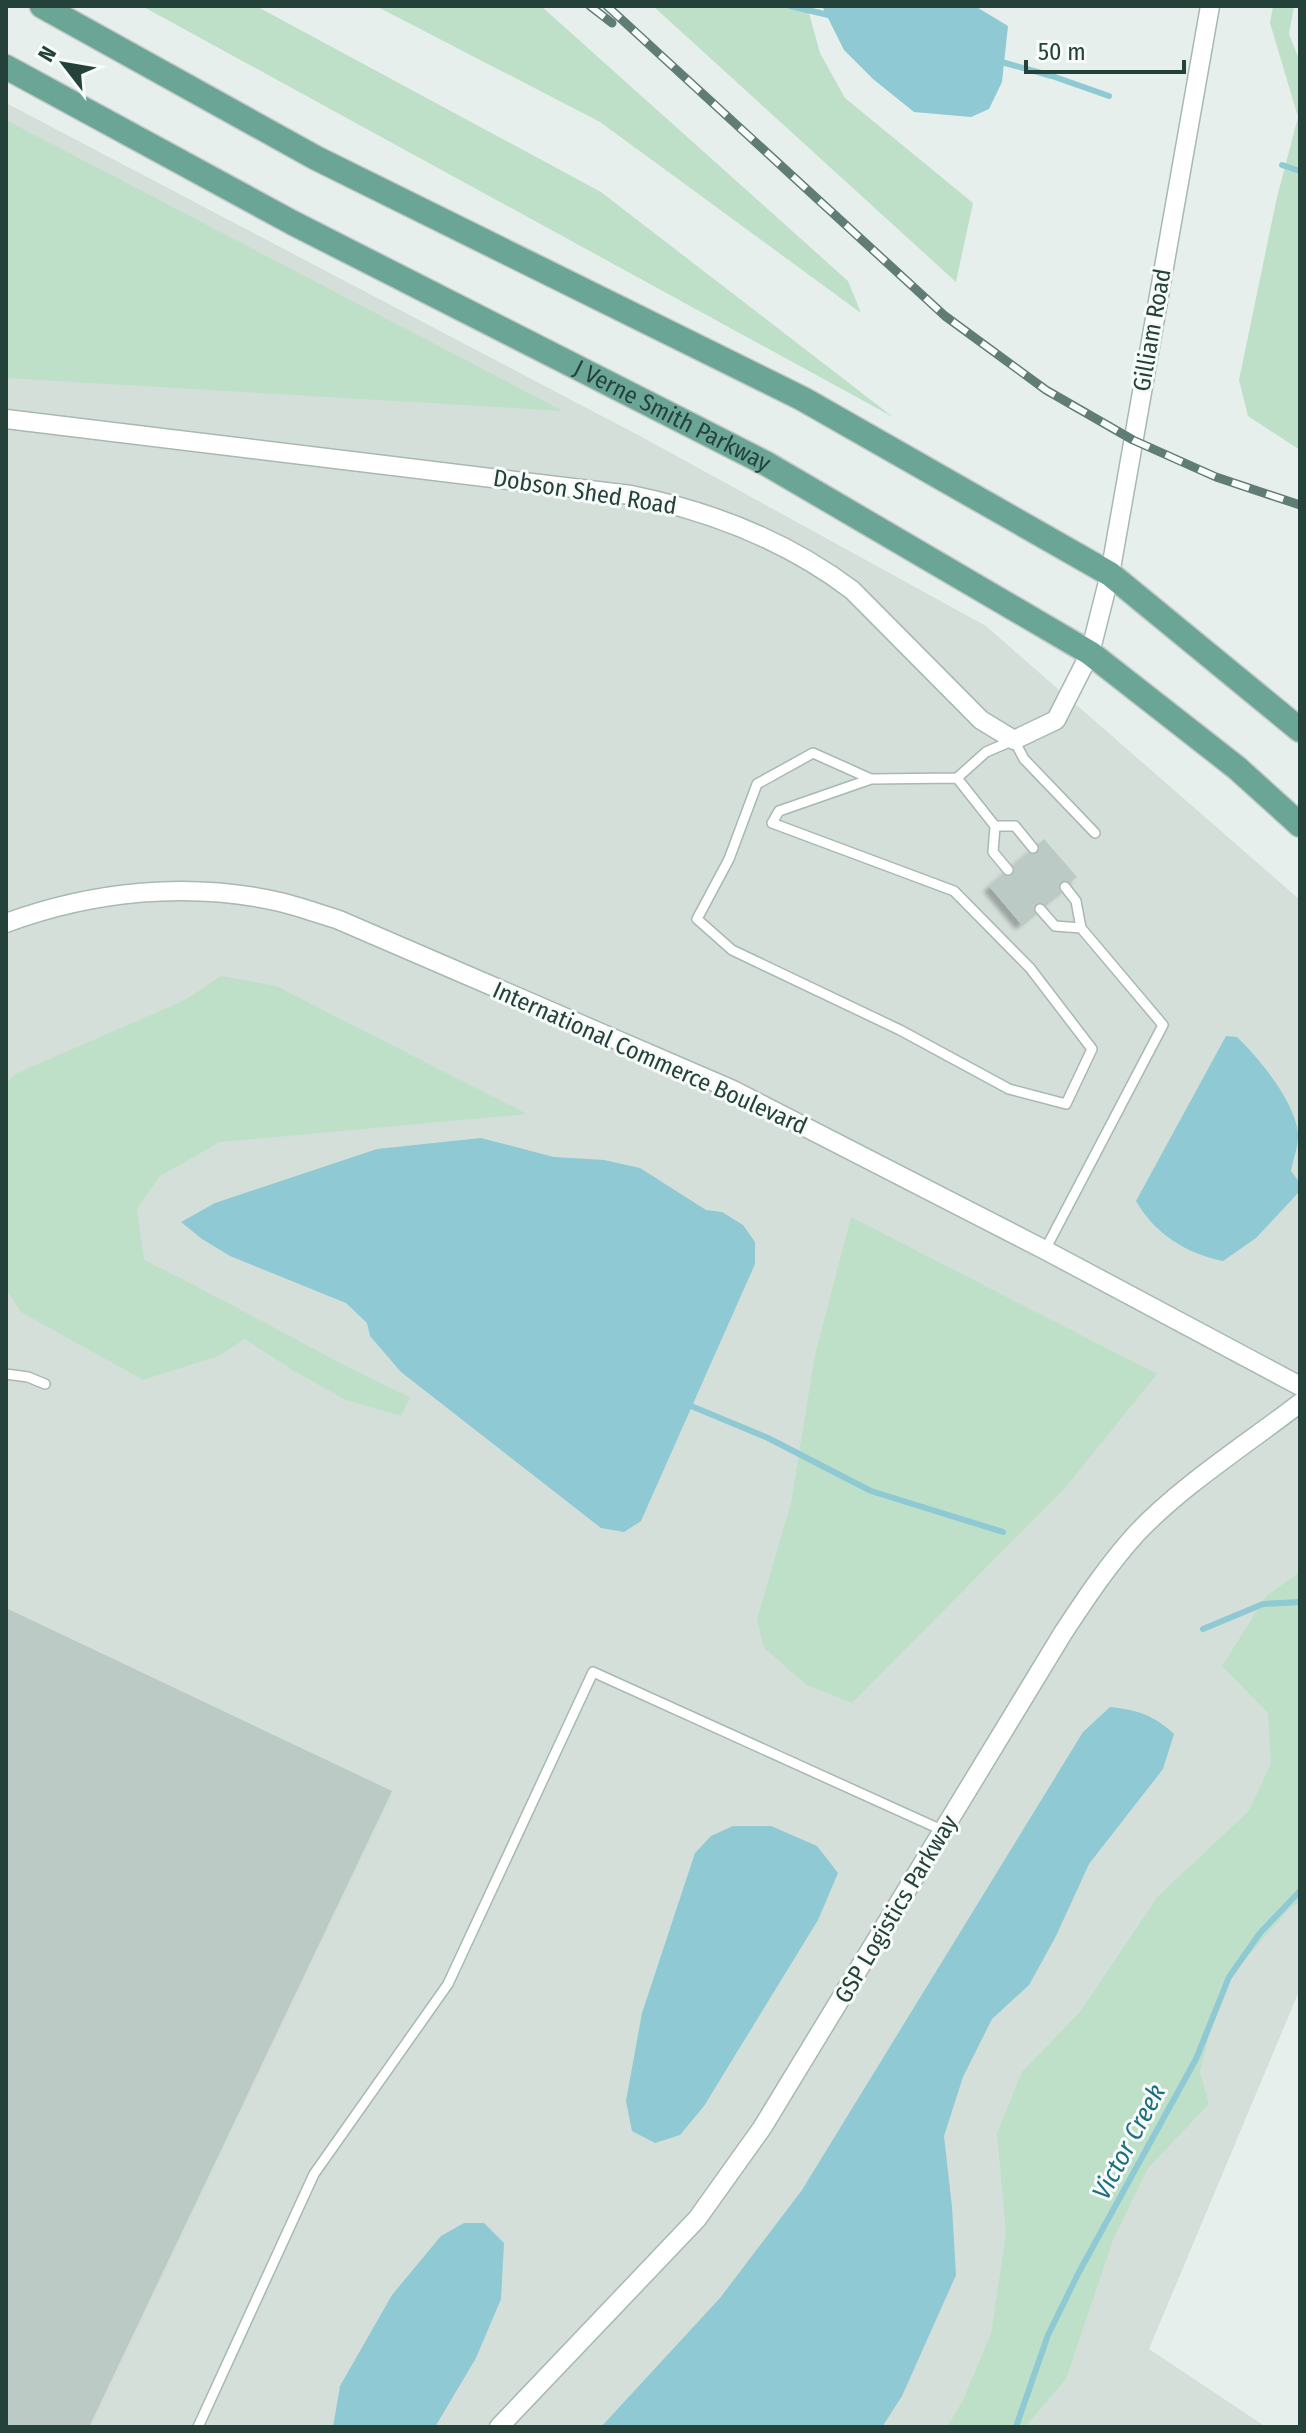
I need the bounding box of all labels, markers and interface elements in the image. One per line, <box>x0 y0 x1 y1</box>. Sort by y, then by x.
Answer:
north arrow <box>24 24 104 104</box>
scale bar <box>1026 24 1184 74</box>
text: 50 m <box>1038 38 1086 66</box>
text: N <box>32 41 62 67</box>
street label: Gilliam Road <box>1127 266 1177 394</box>
street label: J Verne Smith Parkway <box>569 354 775 478</box>
street label: Dobson Shed Road <box>491 464 679 520</box>
street label: International Commerce Boulevard <box>489 976 811 1140</box>
street label: GSP Logistics Parkway <box>829 1810 963 2008</box>
water label: Victor Creek <box>1086 2079 1172 2205</box>

